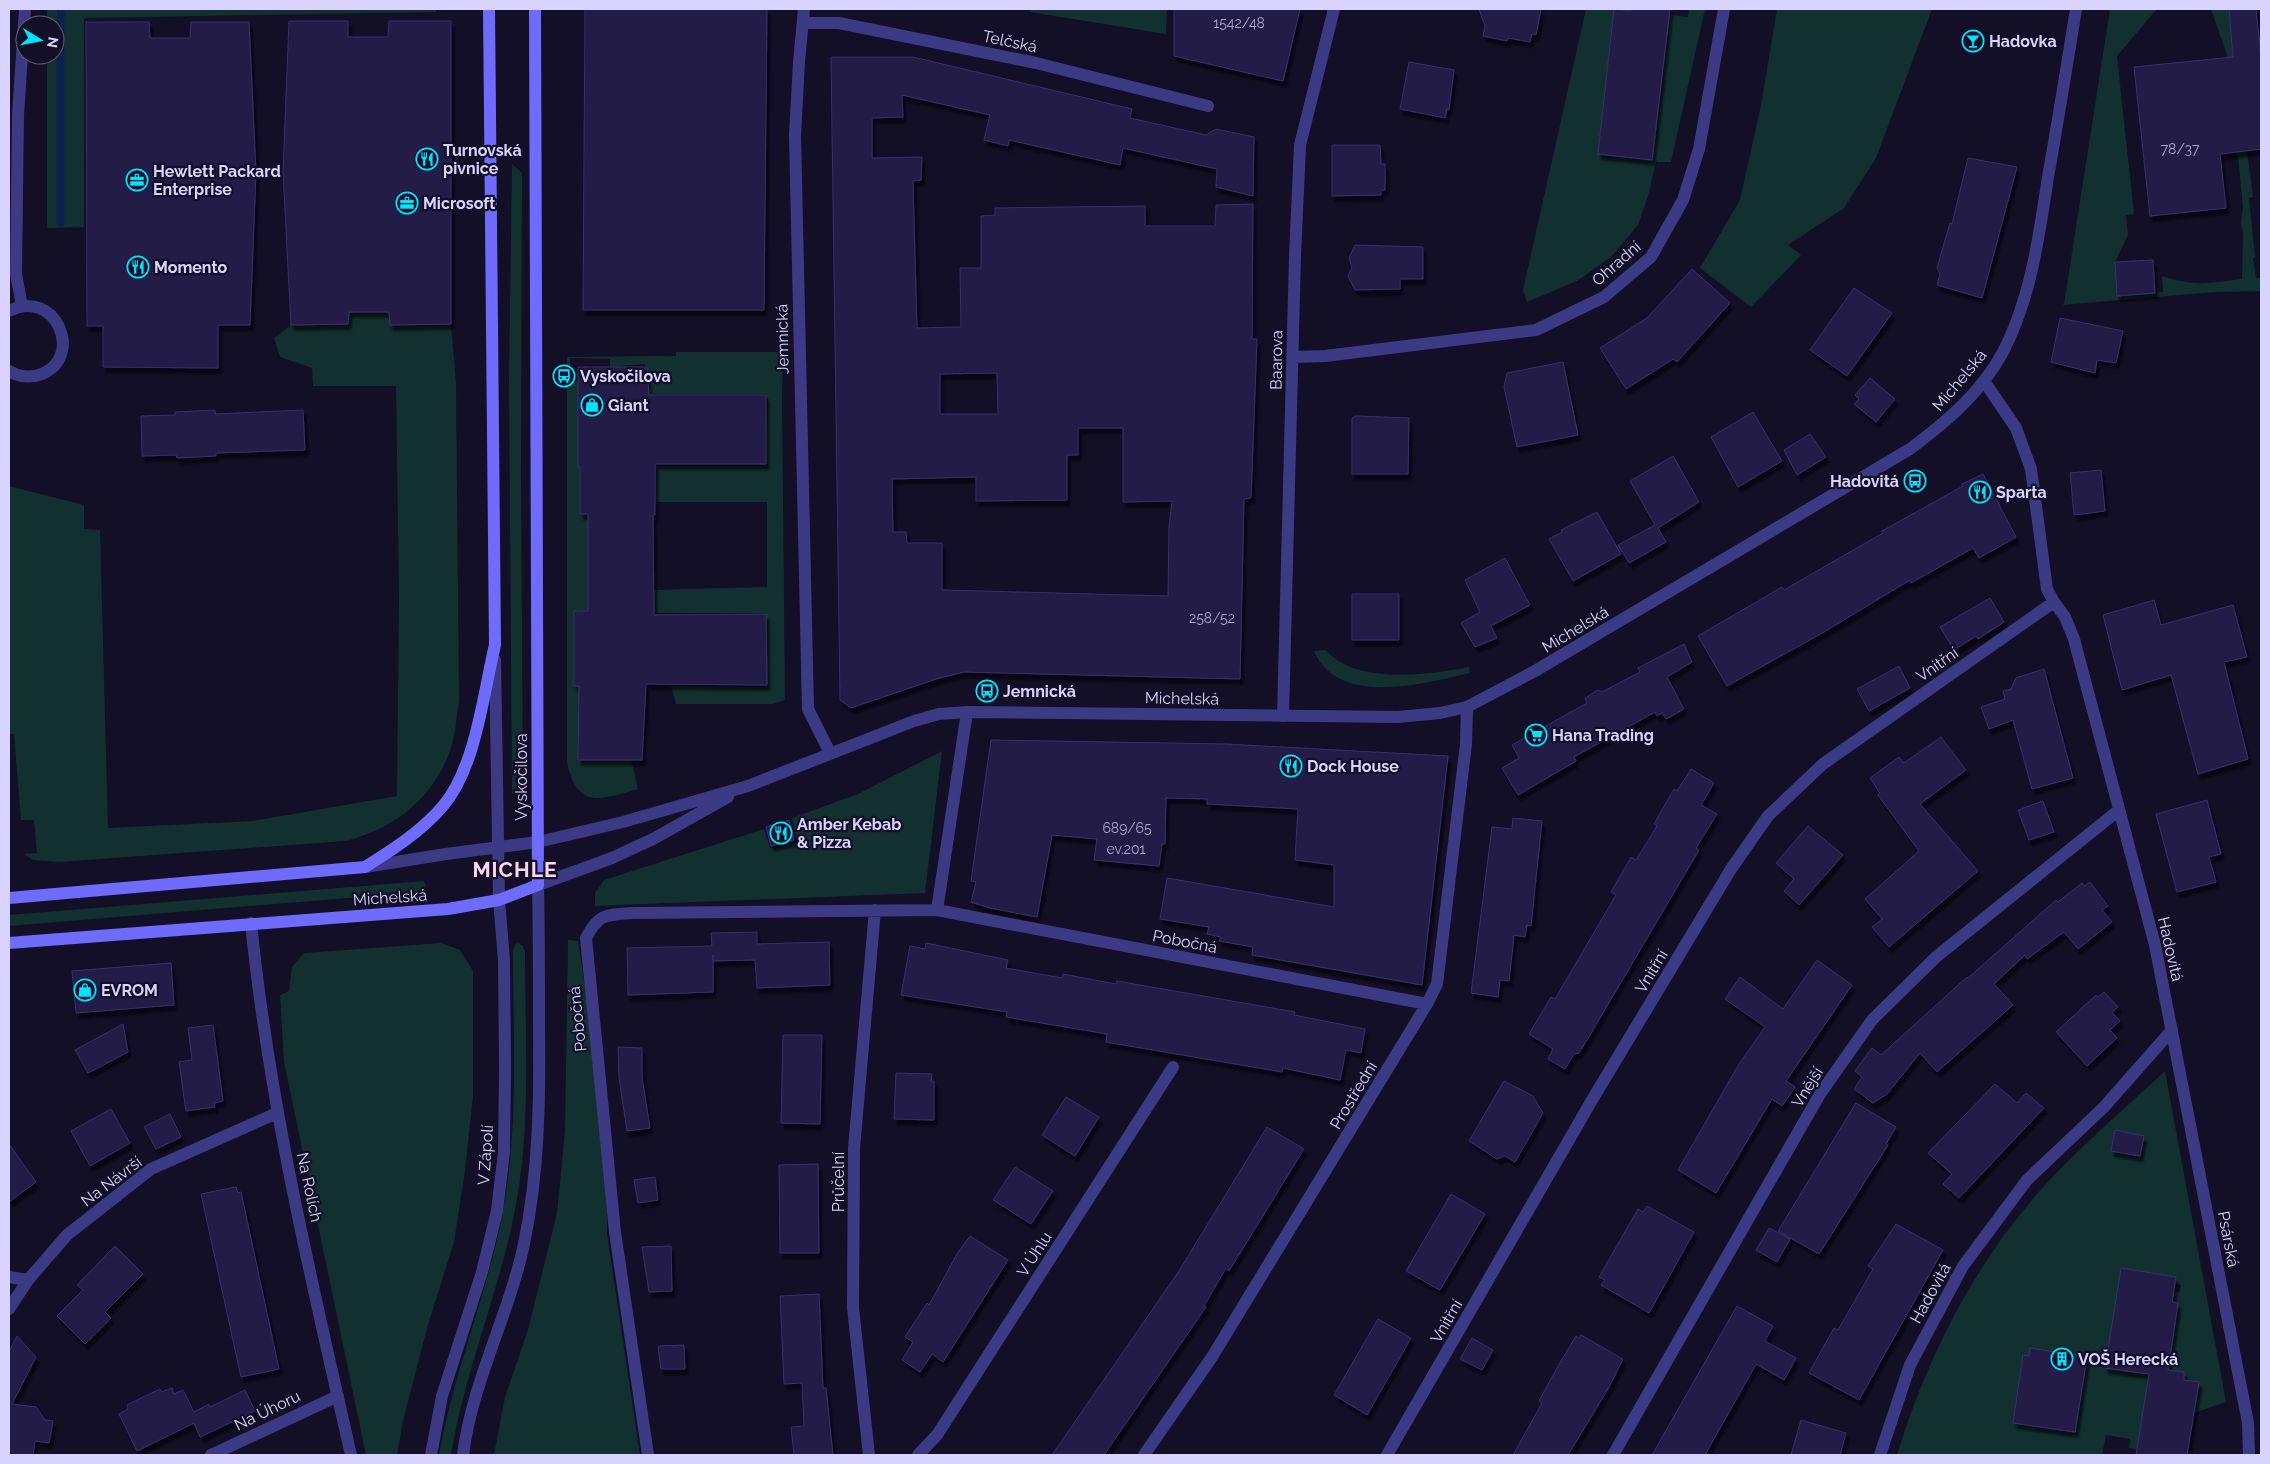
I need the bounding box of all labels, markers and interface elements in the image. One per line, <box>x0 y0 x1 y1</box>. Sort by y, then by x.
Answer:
north arrow <box>15 15 65 65</box>
house number: 1542/48 <box>1213 15 1265 31</box>
street label: Telčská <box>981 26 1039 57</box>
bar icon: Hadovka <box>1961 29 1985 53</box>
place label: Hadovka <box>1989 32 2057 51</box>
text: N <box>44 36 62 49</box>
place label: Turnovská pivnice <box>443 141 522 178</box>
house number: 78/37 <box>2161 141 2200 157</box>
restaurant icon: Turnovská pivnice <box>415 147 439 171</box>
place label: Hewlett Packard Enterprise <box>153 162 281 199</box>
office icon: Hewlett Packard Enterprise <box>125 168 149 192</box>
office icon: Microsoft <box>395 191 419 215</box>
place label: Microsoft <box>423 194 495 213</box>
street label: Ohradní <box>1588 237 1645 290</box>
restaurant icon: Momento <box>126 255 150 279</box>
place label: Momento <box>154 258 228 277</box>
street label: Jemnická <box>772 304 793 374</box>
street label: Baarova <box>1266 330 1287 390</box>
street label: Michelská <box>1928 346 1991 415</box>
bus stop icon: Vyskočilova <box>552 364 576 388</box>
place label: Vyskočilova <box>580 367 671 386</box>
shop icon: Giant <box>580 393 604 417</box>
place label: Giant <box>608 396 649 415</box>
bus stop icon: Hadovitá <box>1903 469 1927 493</box>
place label: Hadovitá <box>1830 472 1899 491</box>
restaurant icon: Sparta <box>1968 480 1992 504</box>
place label: Sparta <box>1996 483 2047 502</box>
street label: Michelská <box>1539 602 1612 657</box>
house number: 258/52 <box>1189 610 1235 626</box>
street label: Vnitřní <box>1913 643 1962 686</box>
bus stop icon: Jemnická <box>975 679 999 703</box>
place label: Jemnická <box>1003 682 1076 701</box>
street label: Michelská <box>1145 688 1219 709</box>
supermarket icon: Hana Trading <box>1524 723 1548 747</box>
place label: Hana Trading <box>1552 726 1654 745</box>
street label: Vyskočilova <box>512 733 531 821</box>
restaurant icon: Dock House <box>1279 754 1303 778</box>
place label: Dock House <box>1307 757 1399 776</box>
place label: Amber Kebab & Pizza <box>797 815 901 852</box>
house number: 689/65 <box>1102 820 1152 836</box>
restaurant icon: Amber Kebab & Pizza <box>769 821 793 845</box>
house number: ev.201 <box>1106 841 1146 857</box>
district label: MICHLE <box>472 857 558 882</box>
street label: Michelská <box>352 885 428 910</box>
street label: Hadovitá <box>2154 915 2187 983</box>
street label: Pobočná <box>1151 926 1219 957</box>
street label: Vnitřní <box>1631 946 1672 996</box>
shop icon: EVROM <box>73 978 97 1002</box>
place label: EVROM <box>101 981 158 1000</box>
street label: Pobočná <box>565 985 590 1053</box>
street label: Prostřední <box>1326 1058 1381 1132</box>
street label: Vnější <box>1788 1063 1827 1111</box>
street label: V Zápolí <box>474 1124 497 1186</box>
street label: Na Rolích <box>293 1151 326 1224</box>
street label: Průčelní <box>829 1151 848 1212</box>
street label: Na Návrší <box>77 1152 146 1210</box>
street label: Psárská <box>2214 1209 2243 1269</box>
street label: V Úhlu <box>1012 1228 1056 1280</box>
street label: Hadovitá <box>1906 1260 1955 1327</box>
street label: Vnitřní <box>1427 1296 1467 1346</box>
building icon: VOŠ Herecká <box>2050 1347 2074 1371</box>
place label: VOŠ Herecká <box>2078 1349 2178 1369</box>
street label: Na Úhoru <box>231 1385 303 1435</box>

